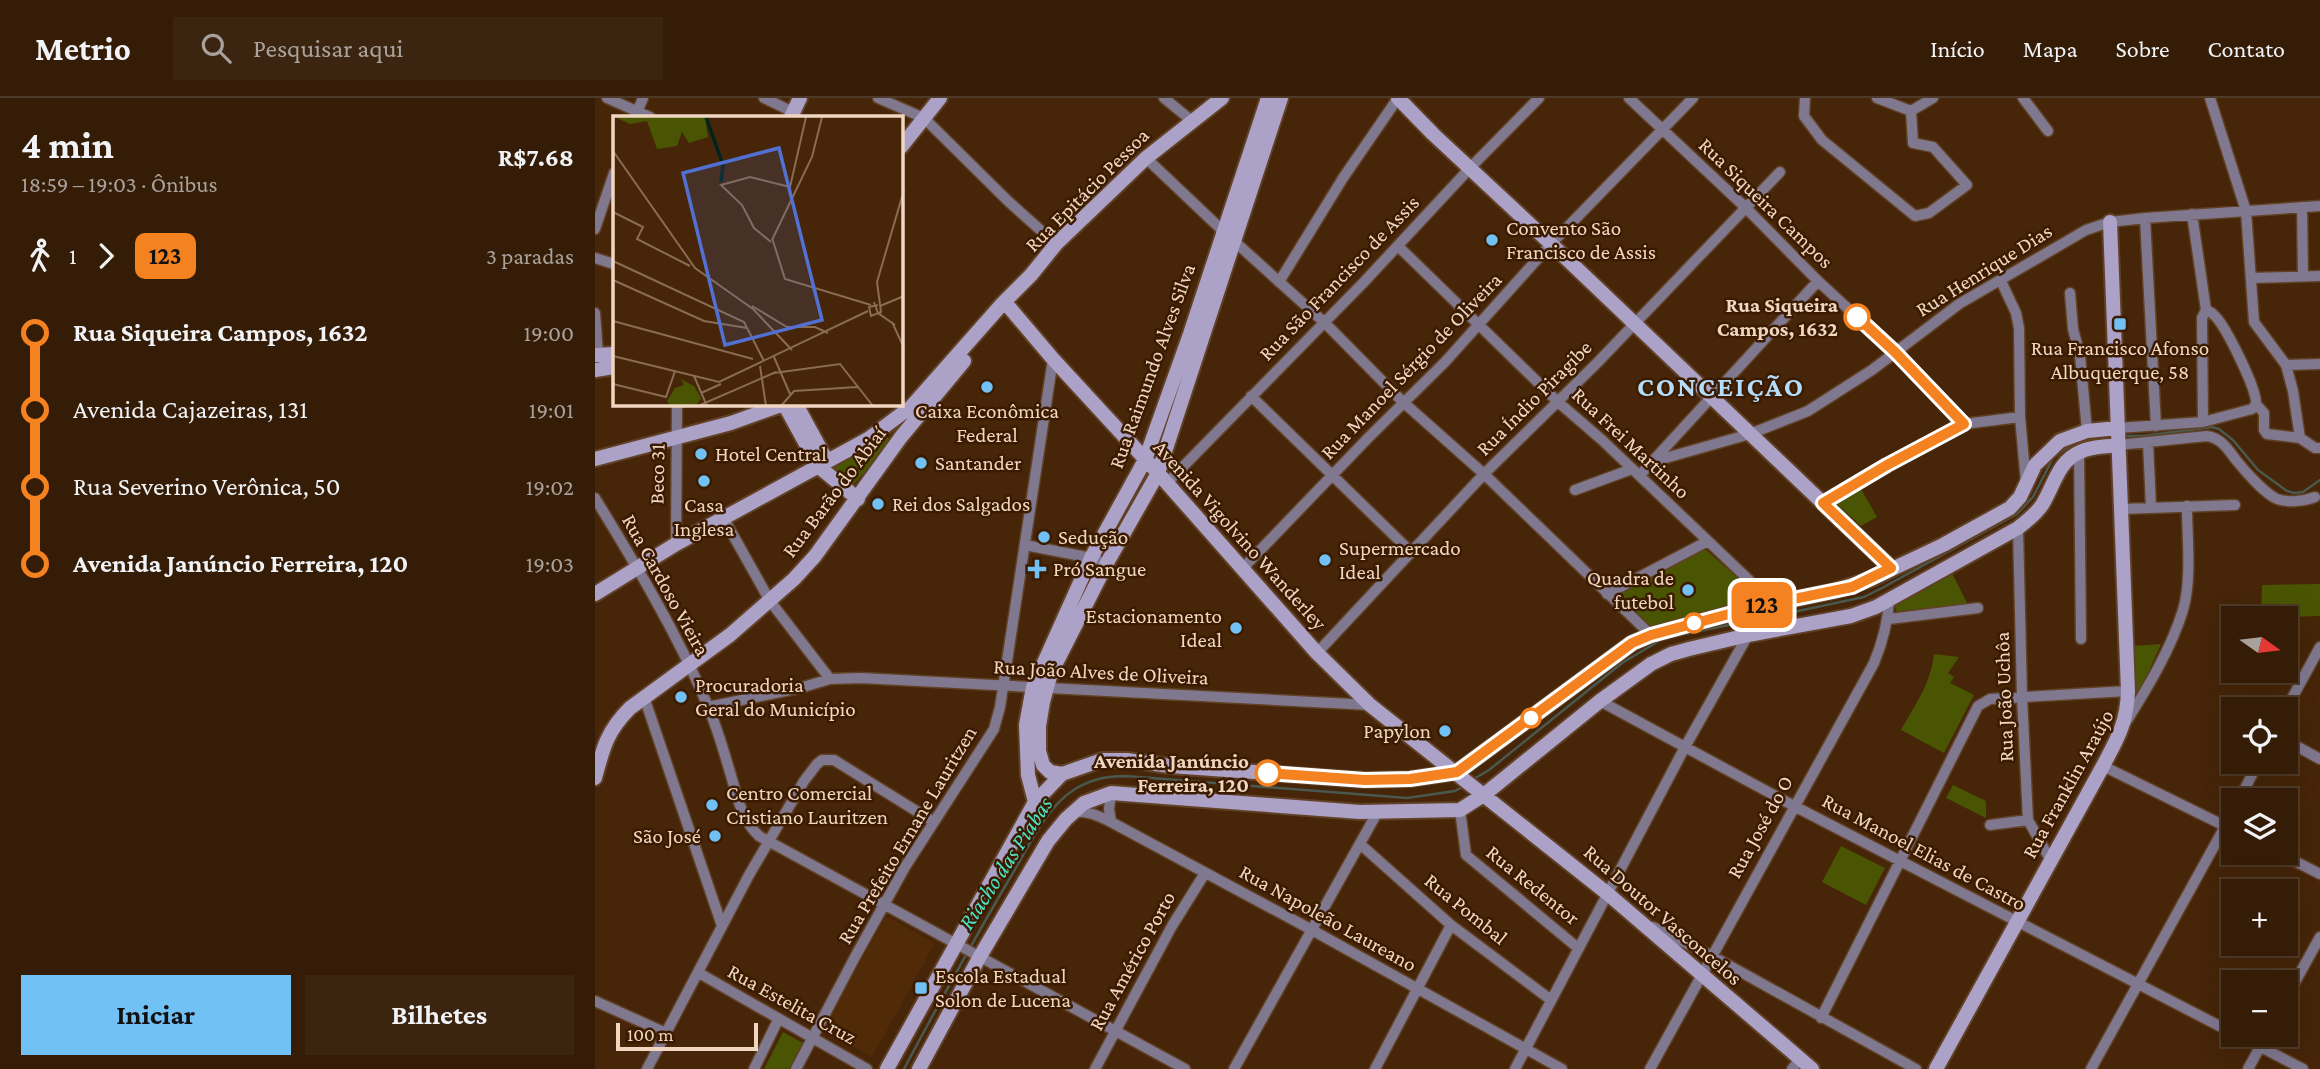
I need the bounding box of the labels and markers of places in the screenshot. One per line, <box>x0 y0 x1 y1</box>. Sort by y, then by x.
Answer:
place label: Convento São Francisco de Assis <box>1506 216 1656 264</box>
marker: Convento São Francisco de Assis <box>1484 232 1500 248</box>
place label: Rua Siqueira Campos, 1632 <box>1717 293 1839 341</box>
marker: Rua Siqueira Campos, 1632 <box>1844 304 1870 330</box>
marker: Rua Francisco Afonso Albuquerque, 58 <box>2112 316 2128 332</box>
place label: Rua Francisco Afonso Albuquerque, 58 <box>2031 336 2209 384</box>
marker: Caixa Econômica Federal <box>979 379 995 395</box>
place label: Caixa Econômica Federal <box>915 399 1059 447</box>
place label: Hotel Central <box>715 442 827 466</box>
marker: Hotel Central <box>693 446 709 462</box>
place label: Santander <box>935 451 1022 475</box>
marker: Santander <box>913 455 929 471</box>
marker: Casa Inglesa <box>696 473 712 489</box>
place label: Rei dos Salgados <box>892 492 1030 516</box>
place label: Casa Inglesa <box>674 493 735 541</box>
marker: Rei dos Salgados <box>870 496 886 512</box>
place label: Sedução <box>1058 525 1128 549</box>
marker: Sedução <box>1036 529 1052 545</box>
place label: Supermercado Ideal <box>1339 536 1461 584</box>
marker: Supermercado Ideal <box>1317 552 1333 568</box>
place label: Pró Sangue <box>1053 557 1146 581</box>
marker: Pró Sangue <box>1027 559 1047 579</box>
place label: Quadra de futebol <box>1587 566 1674 614</box>
marker: Quadra de futebol <box>1680 582 1696 598</box>
place label: Estacionamento Ideal <box>1086 604 1222 652</box>
unlabelled marker <box>1684 613 1704 633</box>
marker: Estacionamento Ideal <box>1228 620 1244 636</box>
place label: Procuradoria Geral do Município <box>695 673 856 721</box>
marker: Procuradoria Geral do Município <box>673 689 689 705</box>
unlabelled marker <box>1521 708 1541 728</box>
place label: Papylon <box>1363 719 1431 743</box>
marker: Papylon <box>1437 723 1453 739</box>
place label: Avenida Janúncio Ferreira, 120 <box>1093 749 1249 797</box>
marker: Avenida Janúncio Ferreira, 120 <box>1255 760 1281 786</box>
place label: Centro Comercial Cristiano Lauritzen <box>726 781 888 829</box>
marker: Centro Comercial Cristiano Lauritzen <box>704 797 720 813</box>
place label: São José <box>633 824 701 848</box>
marker: São José <box>707 828 723 844</box>
place label: Escola Estadual Solon de Lucena <box>935 964 1071 1012</box>
marker: Escola Estadual Solon de Lucena <box>913 980 929 996</box>

